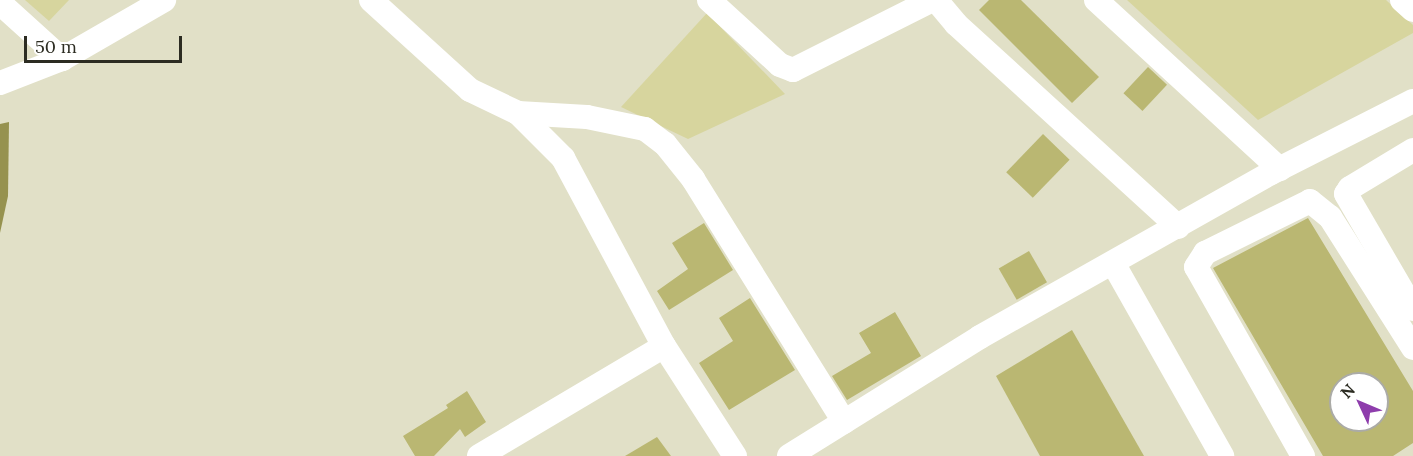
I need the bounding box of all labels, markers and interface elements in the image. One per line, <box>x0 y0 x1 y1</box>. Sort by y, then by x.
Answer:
scale bar <box>27 24 184 62</box>
text: 50 m <box>35 35 77 58</box>
north arrow <box>1329 372 1389 432</box>
text: N <box>1336 379 1359 402</box>

